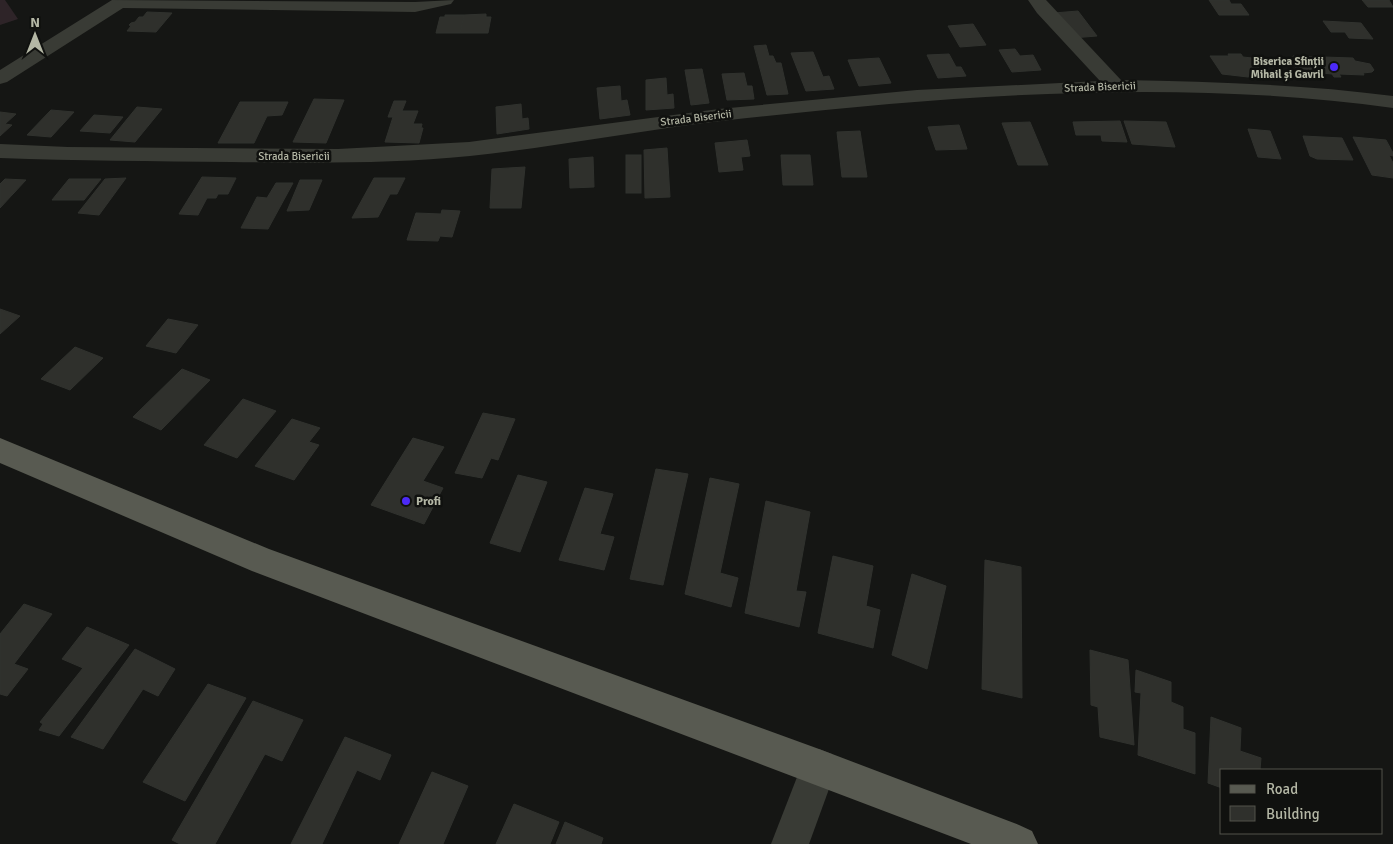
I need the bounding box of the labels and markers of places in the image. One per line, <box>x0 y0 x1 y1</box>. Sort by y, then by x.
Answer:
place label: Biserica Sfinții Mihail și Gavril <box>1251 55 1325 82</box>
marker: Biserica Sfinții Mihail și Gavril <box>1328 61 1340 73</box>
place label: Profi <box>416 494 441 509</box>
marker: Profi <box>400 495 412 507</box>

